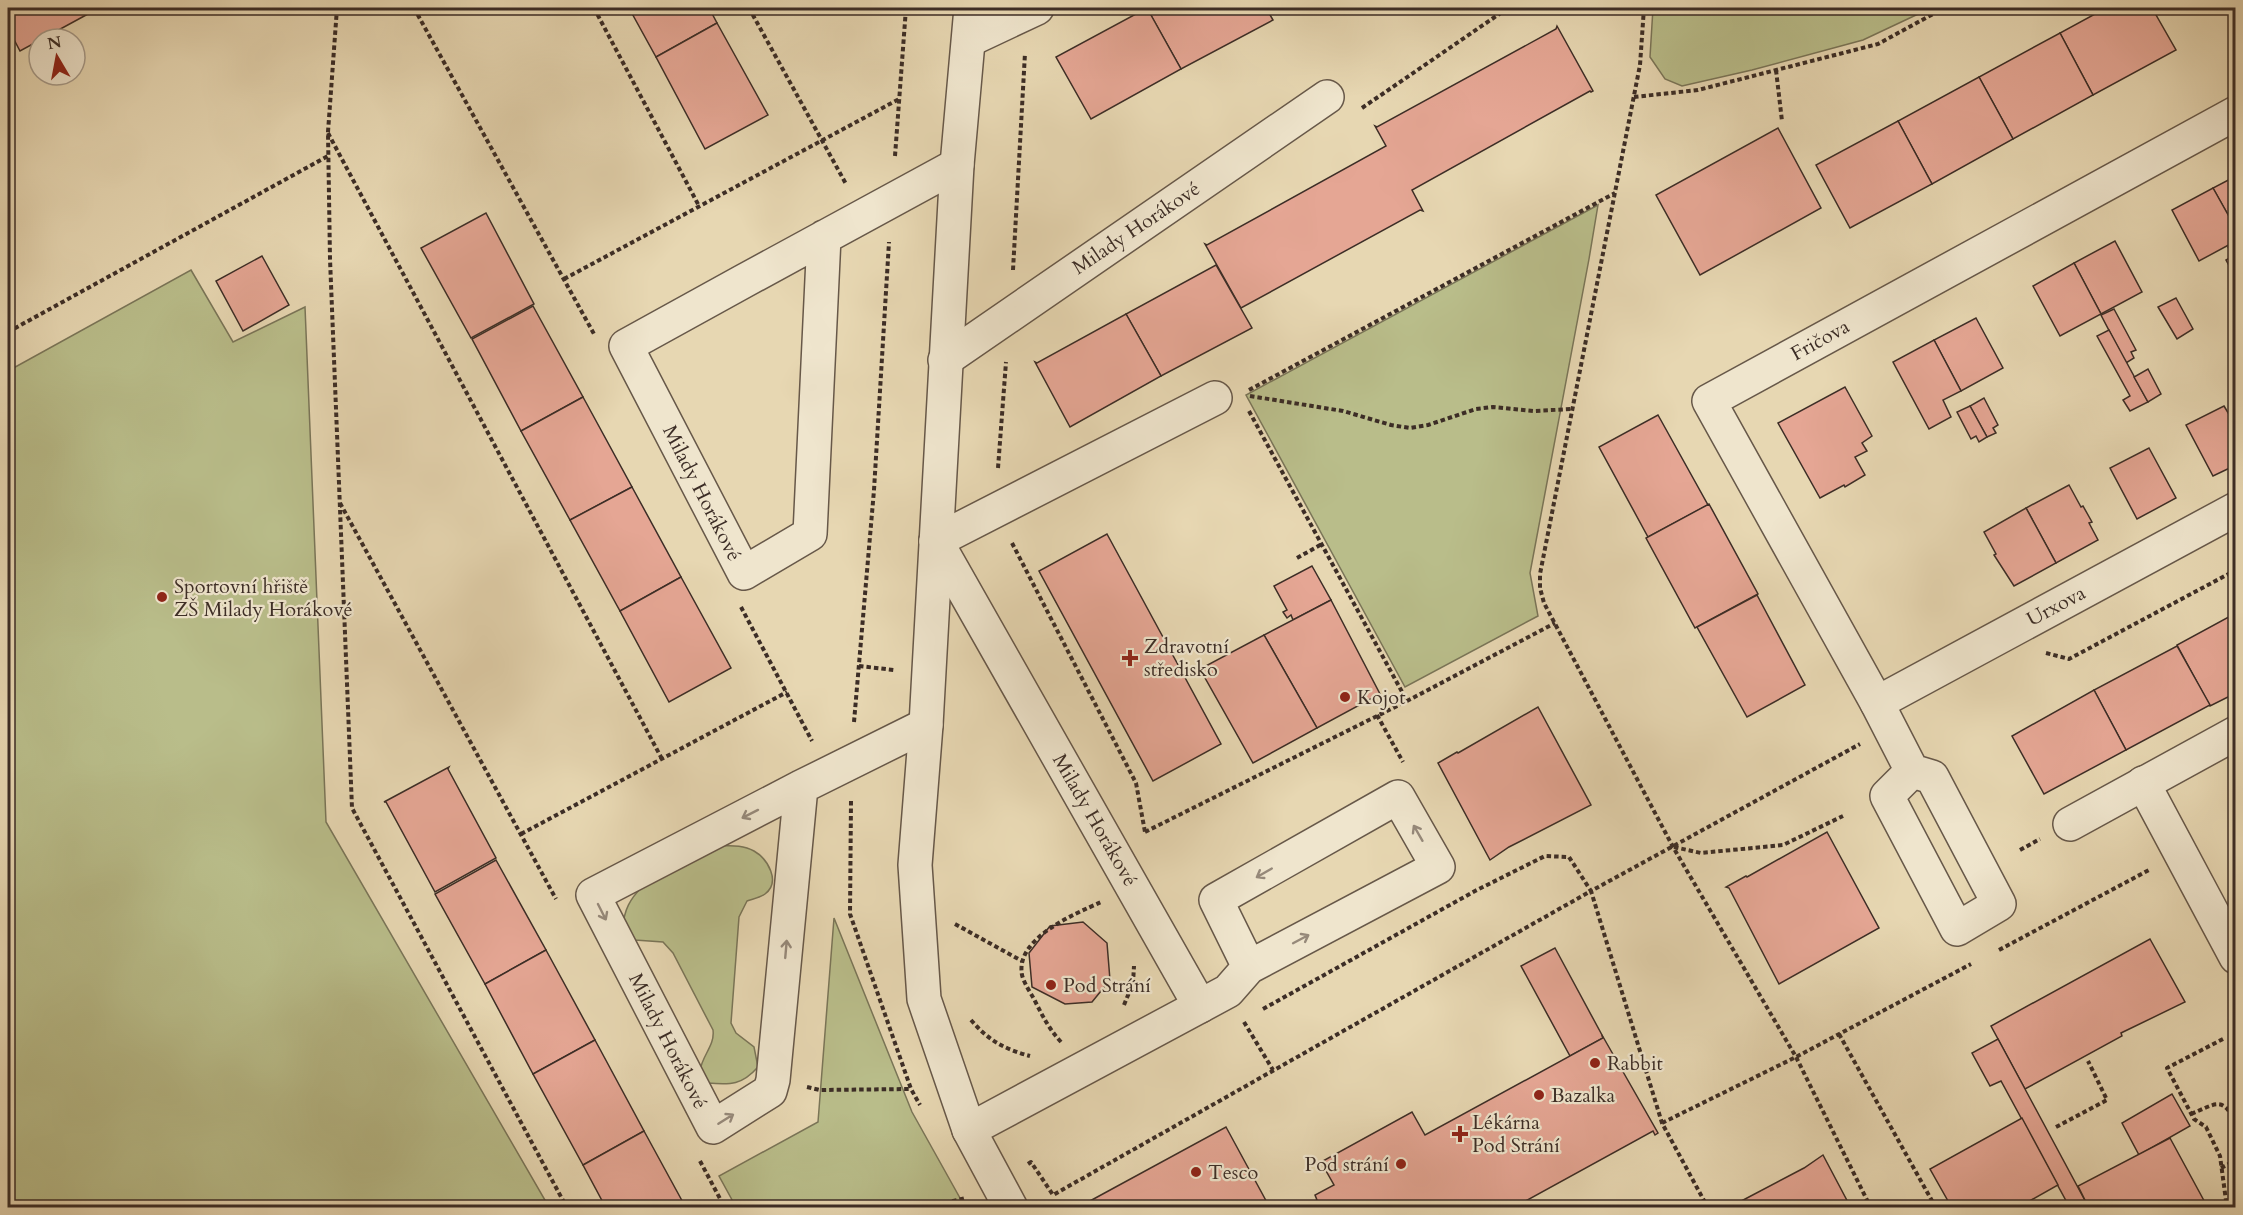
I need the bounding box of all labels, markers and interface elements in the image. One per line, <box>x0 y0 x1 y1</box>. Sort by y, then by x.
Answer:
north arrow <box>27 27 87 87</box>
text: N <box>46 31 63 55</box>
street label: Milady Horákové <box>1067 175 1205 281</box>
street label: Fričova <box>1786 313 1854 367</box>
street label: Milady Horákové <box>656 421 748 565</box>
place label: Sportovní hřiště ZŠ Milady Horákové <box>174 573 353 623</box>
street label: Urxova <box>2022 579 2091 633</box>
marker: Sportovní hřiště ZŠ Milady Horákové <box>155 590 169 604</box>
place label: Zdravotní středisko <box>1144 633 1229 683</box>
marker: Zdravotní středisko <box>1121 649 1139 667</box>
place label: Kojot <box>1357 684 1406 711</box>
marker: Kojot <box>1338 690 1352 704</box>
street label: Milady Horákové <box>1046 749 1144 891</box>
one-way arrow <box>741 809 759 820</box>
one-way arrow <box>1412 825 1424 842</box>
one-way arrow <box>1256 867 1273 879</box>
one-way arrow <box>597 902 608 920</box>
one-way arrow <box>1291 933 1309 945</box>
one-way arrow <box>781 939 792 959</box>
street label: Milady Horákové <box>622 969 714 1113</box>
place label: Pod Strání <box>1063 972 1151 999</box>
marker: Pod Strání <box>1044 978 1058 992</box>
place label: Rabbit <box>1607 1050 1664 1077</box>
marker: Rabbit <box>1588 1056 1602 1070</box>
place label: Bazalka <box>1551 1082 1616 1109</box>
marker: Bazalka <box>1532 1088 1546 1102</box>
place label: Lékárna Pod Strání <box>1472 1109 1560 1159</box>
one-way arrow <box>717 1112 734 1124</box>
marker: Lékárna Pod Strání <box>1453 1127 1467 1141</box>
place label: Pod strání <box>1304 1151 1389 1178</box>
marker: Pod strání <box>1394 1157 1408 1171</box>
place label: Tesco <box>1208 1159 1259 1186</box>
marker: Tesco <box>1189 1165 1203 1179</box>

